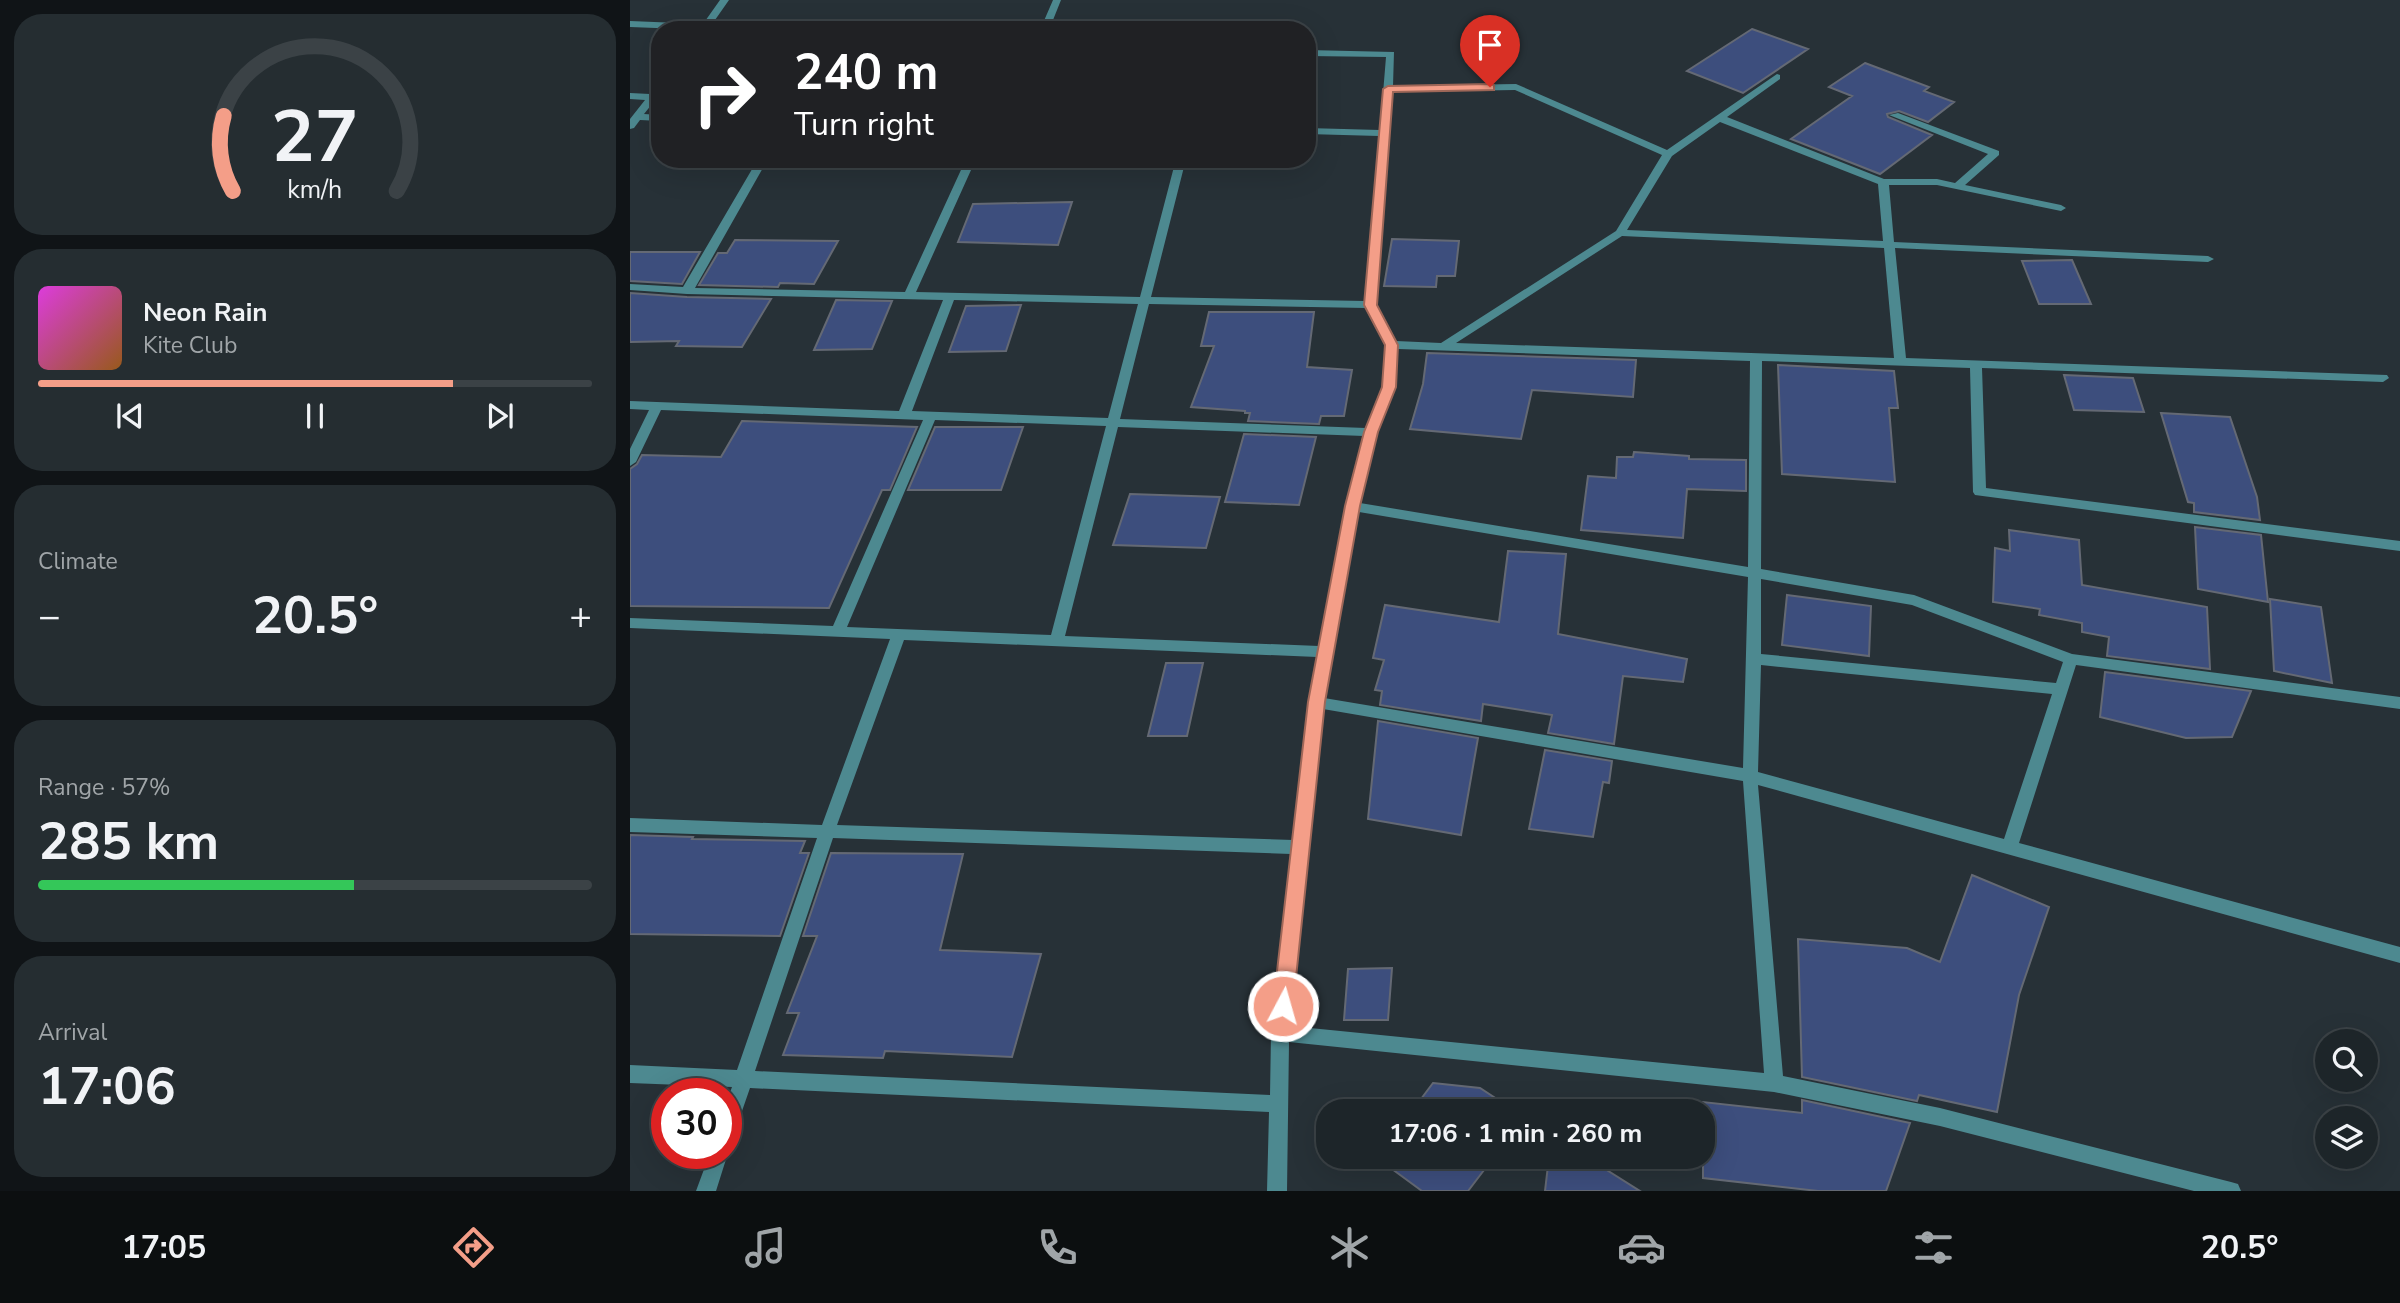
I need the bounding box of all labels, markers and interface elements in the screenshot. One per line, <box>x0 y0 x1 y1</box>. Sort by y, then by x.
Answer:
pin <box>1460 15 1520 87</box>
icon: arrive <box>1471 26 1509 64</box>
text: 240 m <box>794 39 938 106</box>
icon: right <box>679 49 770 140</box>
text: 27 <box>271 87 359 187</box>
text: Turn right <box>794 103 934 146</box>
text: km/h <box>287 173 343 207</box>
text: Neon Rain <box>143 295 268 330</box>
text: Kite Club <box>143 330 237 361</box>
icon: previous <box>111 397 149 435</box>
icon: pause <box>296 397 334 435</box>
icon: next <box>481 397 519 435</box>
text: Climate <box>38 546 118 577</box>
text: 20.5° <box>252 580 378 651</box>
text: − <box>38 591 61 642</box>
text: + <box>569 591 592 642</box>
text: Range · 57% <box>38 772 170 803</box>
text: 285 km <box>38 806 219 877</box>
position arrow <box>1246 969 1320 1043</box>
text: Arrival <box>38 1017 107 1048</box>
map controls <box>2315 1029 2378 1169</box>
button: search <box>2315 1029 2378 1092</box>
text: 17:06 <box>38 1051 176 1122</box>
speed limit sign: 30 <box>651 1078 742 1169</box>
button: layers <box>2315 1106 2378 1169</box>
text: 17:06 · 1 min · 260 m <box>1389 1116 1642 1151</box>
icon: directions <box>449 1223 498 1272</box>
icon: music <box>741 1223 790 1272</box>
icon: phone <box>1033 1223 1082 1272</box>
icon: climate <box>1325 1223 1374 1272</box>
icon: car <box>1617 1223 1666 1272</box>
icon: filters <box>1909 1223 1958 1272</box>
text: 17:05 <box>121 1226 206 1269</box>
text: 20.5° <box>2201 1226 2278 1269</box>

